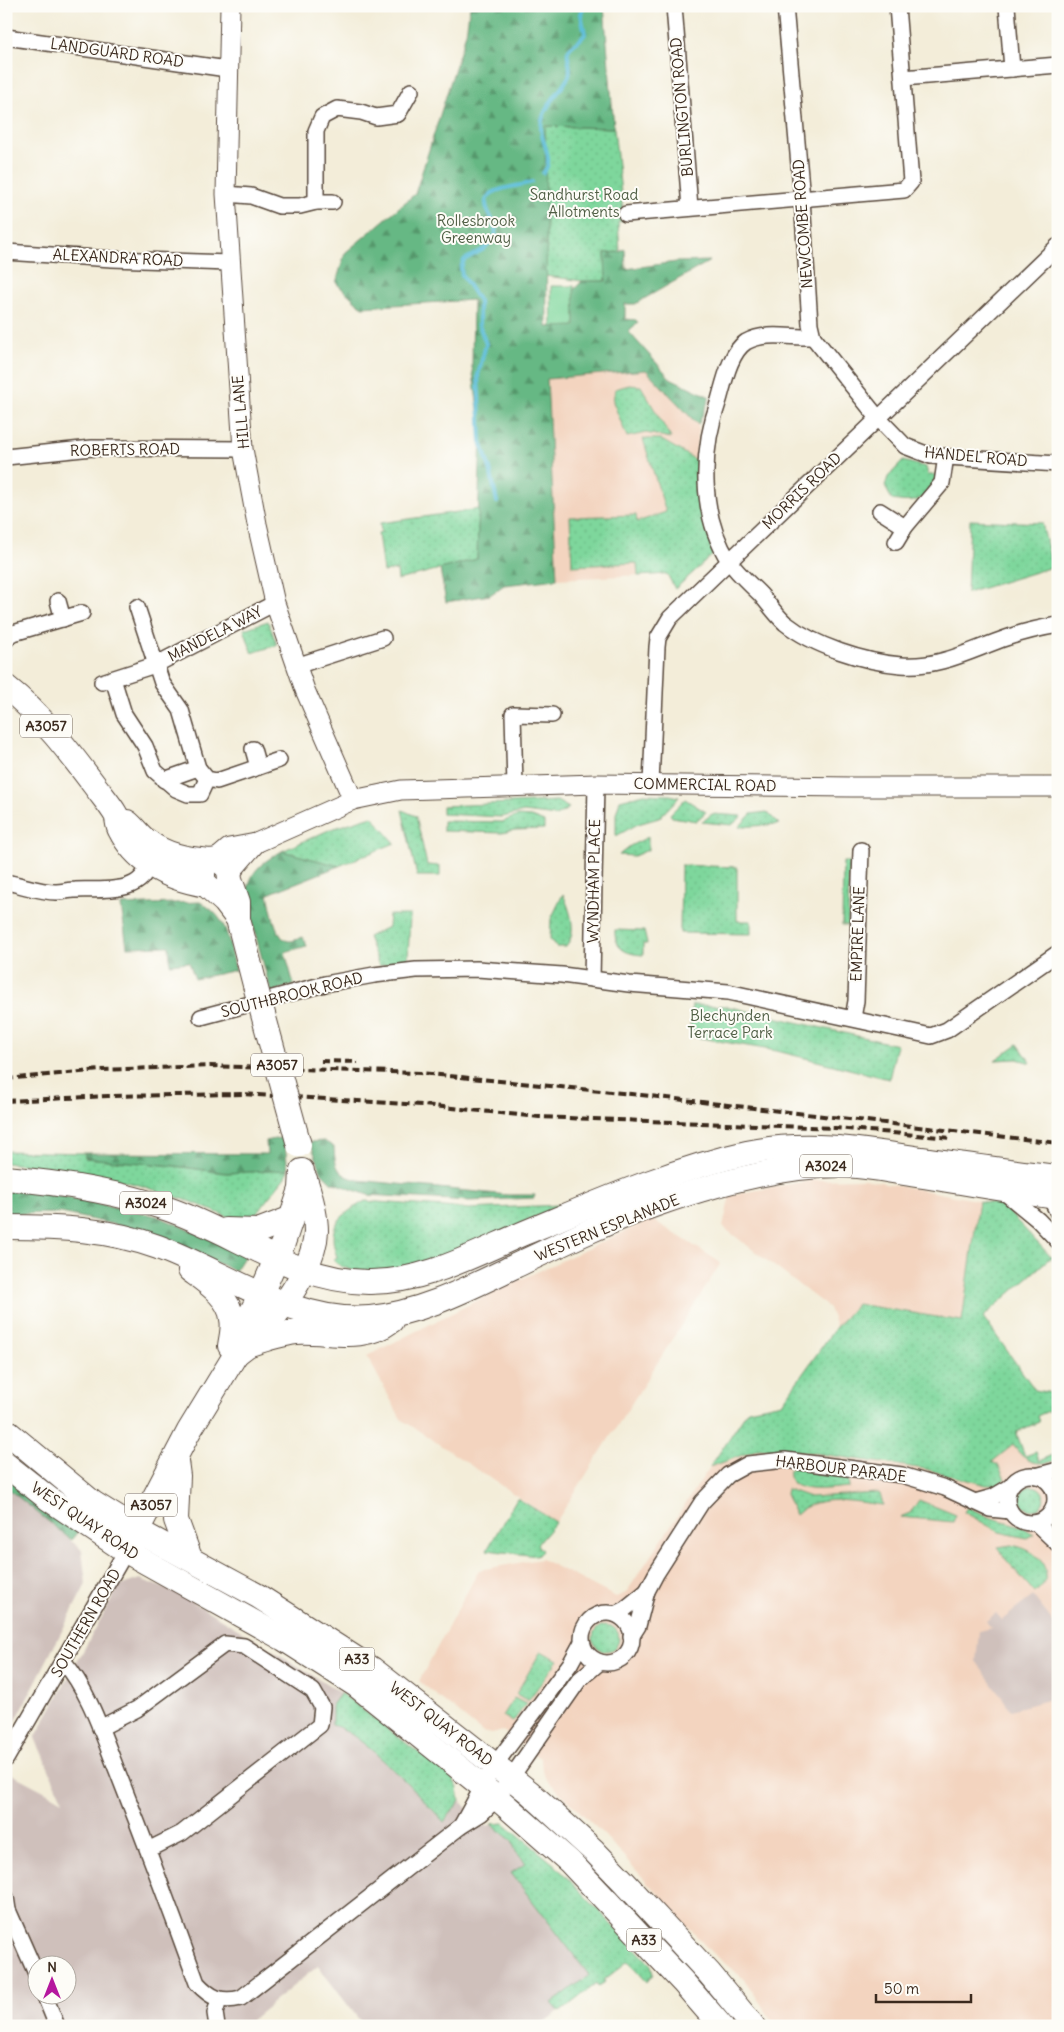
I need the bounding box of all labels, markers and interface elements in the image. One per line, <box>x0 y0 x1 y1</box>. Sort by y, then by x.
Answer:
street label: LANDGUARD ROAD <box>49 34 185 71</box>
street label: BURLINGTON ROAD <box>666 37 697 178</box>
street label: NEWCOMBE ROAD <box>788 159 817 289</box>
park label: Sandhurst Road Allotments <box>530 185 638 221</box>
park label: Rollesbrook Greenway <box>437 211 515 247</box>
street label: ALEXANDRA ROAD <box>52 245 184 270</box>
street label: HILL LANE <box>228 374 253 450</box>
street label: ROBERTS ROAD <box>70 439 180 460</box>
street label: HANDEL ROAD <box>924 443 1028 470</box>
street label: MORRIS ROAD <box>758 448 845 533</box>
street label: MANDELA WAY <box>164 601 266 666</box>
road number: A3057 <box>20 714 72 738</box>
street label: COMMERCIAL ROAD <box>633 774 777 795</box>
street label: WYNDHAM PLACE <box>583 818 604 943</box>
street label: EMPIRE LANE <box>846 886 869 982</box>
street label: SOUTHBROOK ROAD <box>219 968 365 1021</box>
park label: Blechynden Terrace Park <box>687 1006 773 1042</box>
road number: A3057 <box>251 1054 303 1076</box>
road number: A3024 <box>800 1154 852 1178</box>
street label: WESTERN ESPLANADE <box>532 1190 682 1265</box>
road number: A3024 <box>120 1192 172 1214</box>
street label: HARBOUR PARADE <box>775 1451 908 1486</box>
street label: WEST QUAY ROAD <box>28 1478 143 1564</box>
road number: A3057 <box>125 1494 177 1516</box>
street label: SOUTHERN ROAD <box>47 1565 124 1681</box>
road number: A33 <box>340 1648 374 1670</box>
street label: WEST QUAY ROAD <box>386 1677 497 1770</box>
road number: A33 <box>626 1928 662 1952</box>
north arrow <box>28 1954 78 2004</box>
text: N <box>47 1958 57 1976</box>
scale bar <box>876 1972 972 2004</box>
text: 50 m <box>884 1979 919 1998</box>

